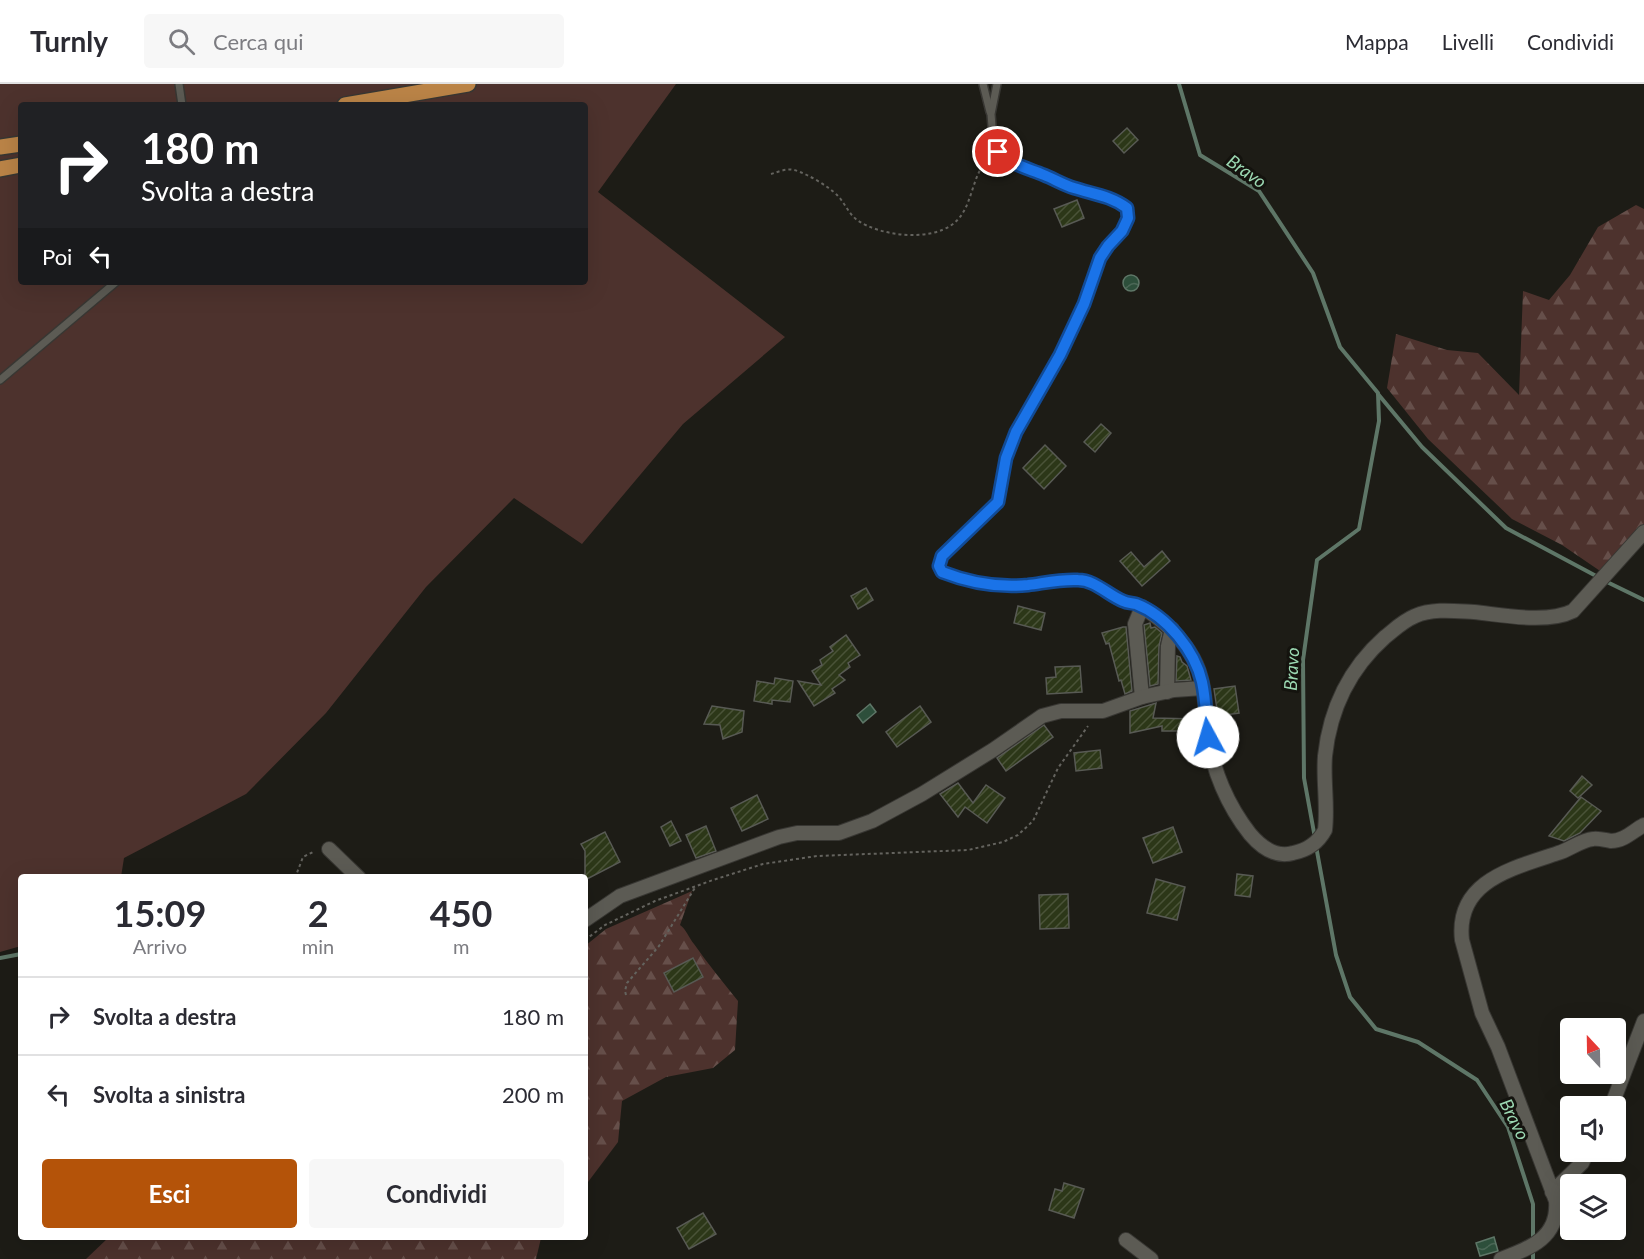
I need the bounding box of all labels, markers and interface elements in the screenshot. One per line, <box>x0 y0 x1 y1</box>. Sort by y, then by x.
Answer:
search box <box>144 14 564 68</box>
text: Turnly <box>30 24 108 58</box>
icon: search <box>165 25 198 58</box>
text: Cerca qui <box>213 28 304 55</box>
text: Mappa <box>1345 29 1409 54</box>
text: Livelli <box>1442 29 1494 54</box>
text: Condividi <box>1527 29 1614 54</box>
text: 180 m <box>141 123 259 173</box>
icon: right <box>42 126 120 204</box>
pin <box>972 126 1023 177</box>
icon: arrive <box>981 135 1014 168</box>
water label: Bravo <box>1223 150 1271 192</box>
text: Svolta a destra <box>141 174 314 207</box>
icon: left <box>84 240 117 273</box>
text: Poi <box>42 243 72 270</box>
water label: Bravo <box>1279 647 1303 691</box>
position arrow <box>1176 705 1240 769</box>
text: 15:09 <box>114 891 206 935</box>
text: 2 <box>308 891 329 935</box>
text: 450 <box>430 891 492 935</box>
text: Arrivo <box>133 934 187 958</box>
text: min <box>302 934 334 958</box>
text: m <box>453 934 469 958</box>
icon: right <box>42 1000 75 1033</box>
text: Svolta a destra <box>93 1003 236 1030</box>
text: 180 m <box>502 1003 564 1030</box>
north arrow <box>1560 1018 1626 1084</box>
map controls <box>1560 1018 1626 1240</box>
icon: left <box>42 1078 75 1111</box>
text: Svolta a sinistra <box>93 1081 245 1108</box>
text: 200 m <box>502 1081 564 1108</box>
water label: Bravo <box>1495 1095 1535 1143</box>
button: sound <box>1560 1096 1626 1162</box>
button: Esci <box>42 1159 297 1228</box>
button: Condividi <box>309 1159 564 1228</box>
button: layers <box>1560 1174 1626 1240</box>

